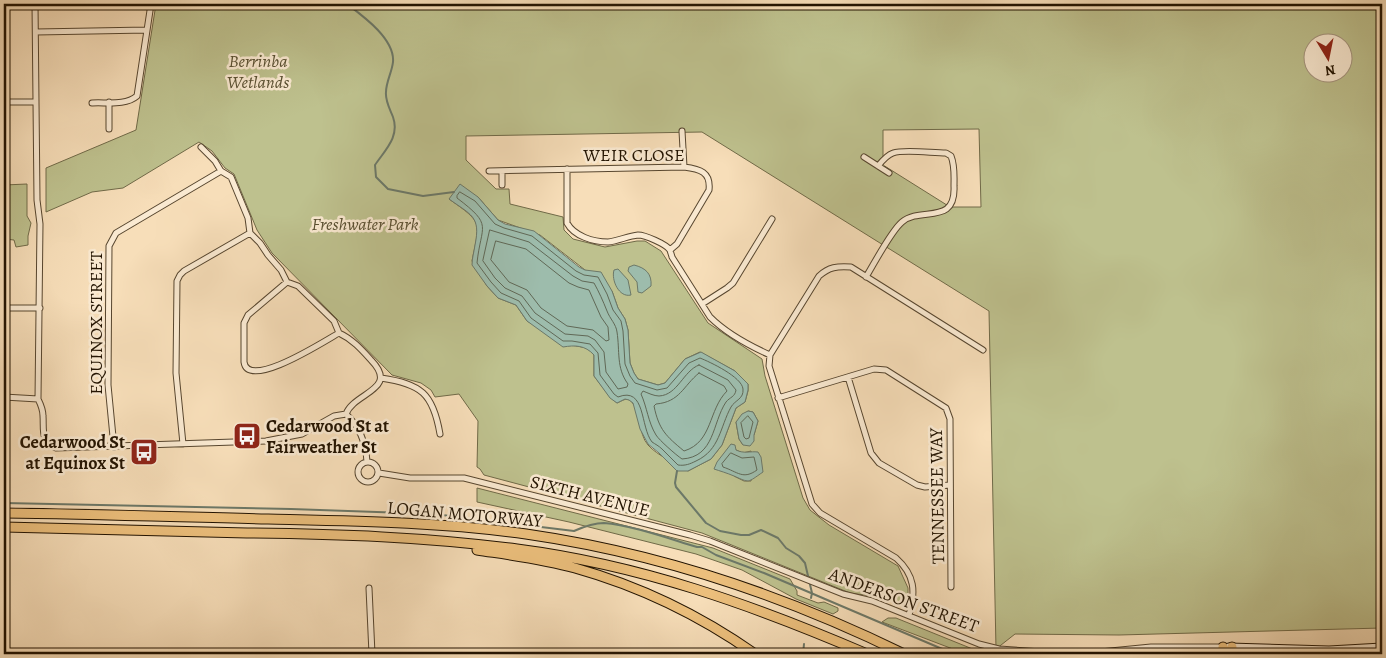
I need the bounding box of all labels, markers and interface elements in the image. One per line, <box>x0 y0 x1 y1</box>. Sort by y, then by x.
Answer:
north arrow <box>1304 32 1354 82</box>
park label: Berrinba Wetlands <box>227 49 289 94</box>
text: N <box>1323 60 1337 81</box>
street label: WEIR CLOSE <box>582 143 685 167</box>
park label: Freshwater Park <box>311 212 419 236</box>
street label: EQUINOX STREET <box>84 251 108 395</box>
place label: Cedarwood St at Fairweather St <box>266 414 389 459</box>
bus stop icon: Cedarwood St at Fairweather St <box>232 421 262 451</box>
street label: TENNESSEE WAY <box>924 426 950 564</box>
place label: Cedarwood St at Equinox St <box>20 430 125 475</box>
bus stop icon: Cedarwood St at Equinox St <box>129 437 159 467</box>
street label: SIXTH AVENUE <box>528 470 652 522</box>
street label: LOGAN MOTORWAY <box>386 495 545 533</box>
street label: ANDERSON STREET <box>825 561 982 638</box>

